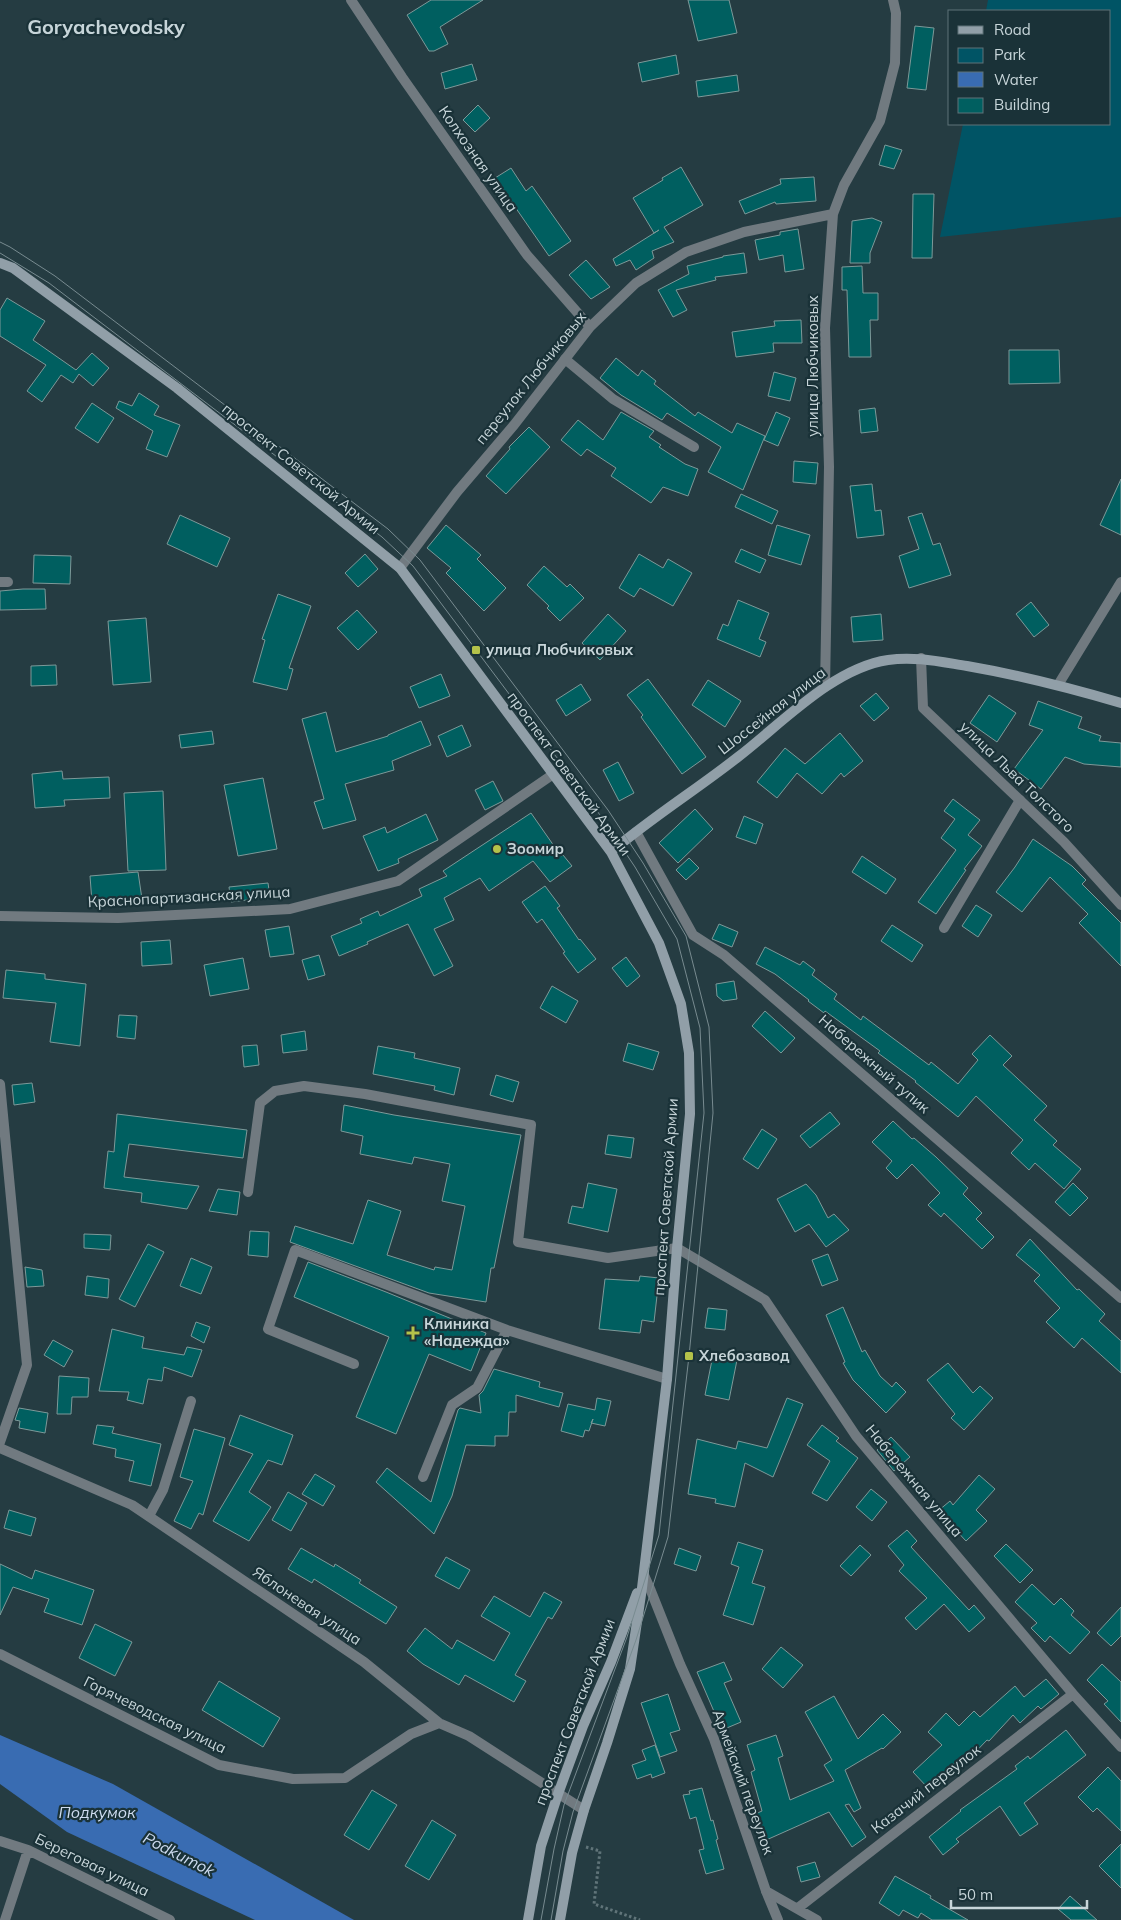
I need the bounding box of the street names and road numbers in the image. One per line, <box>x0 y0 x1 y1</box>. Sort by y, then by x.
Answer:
street label: Колхозная улица <box>435 102 522 216</box>
street label: улица Любчиковых <box>803 295 822 437</box>
street label: переулок Любчиковых <box>471 307 590 448</box>
street label: проспект Советской Армии <box>218 399 384 538</box>
street label: Шоссейная улица <box>714 663 829 759</box>
street label: проспект Советской Армии <box>504 688 635 859</box>
street label: улица Льва Толстого <box>956 717 1079 836</box>
street label: Краснопартизанская улица <box>87 882 291 911</box>
street label: Набережный тупик <box>815 1010 935 1118</box>
street label: проспект Советской Армии <box>649 1098 682 1296</box>
street label: Набережная улица <box>862 1420 967 1541</box>
street label: Яблоневая улица <box>249 1562 365 1649</box>
street label: проспект Советской Армии <box>530 1616 619 1808</box>
street label: Горячеводская улица <box>81 1672 230 1757</box>
street label: Армейский переулок <box>708 1707 779 1858</box>
street label: Казачий переулок <box>867 1739 985 1837</box>
street label: Береговая улица <box>32 1829 152 1900</box>

